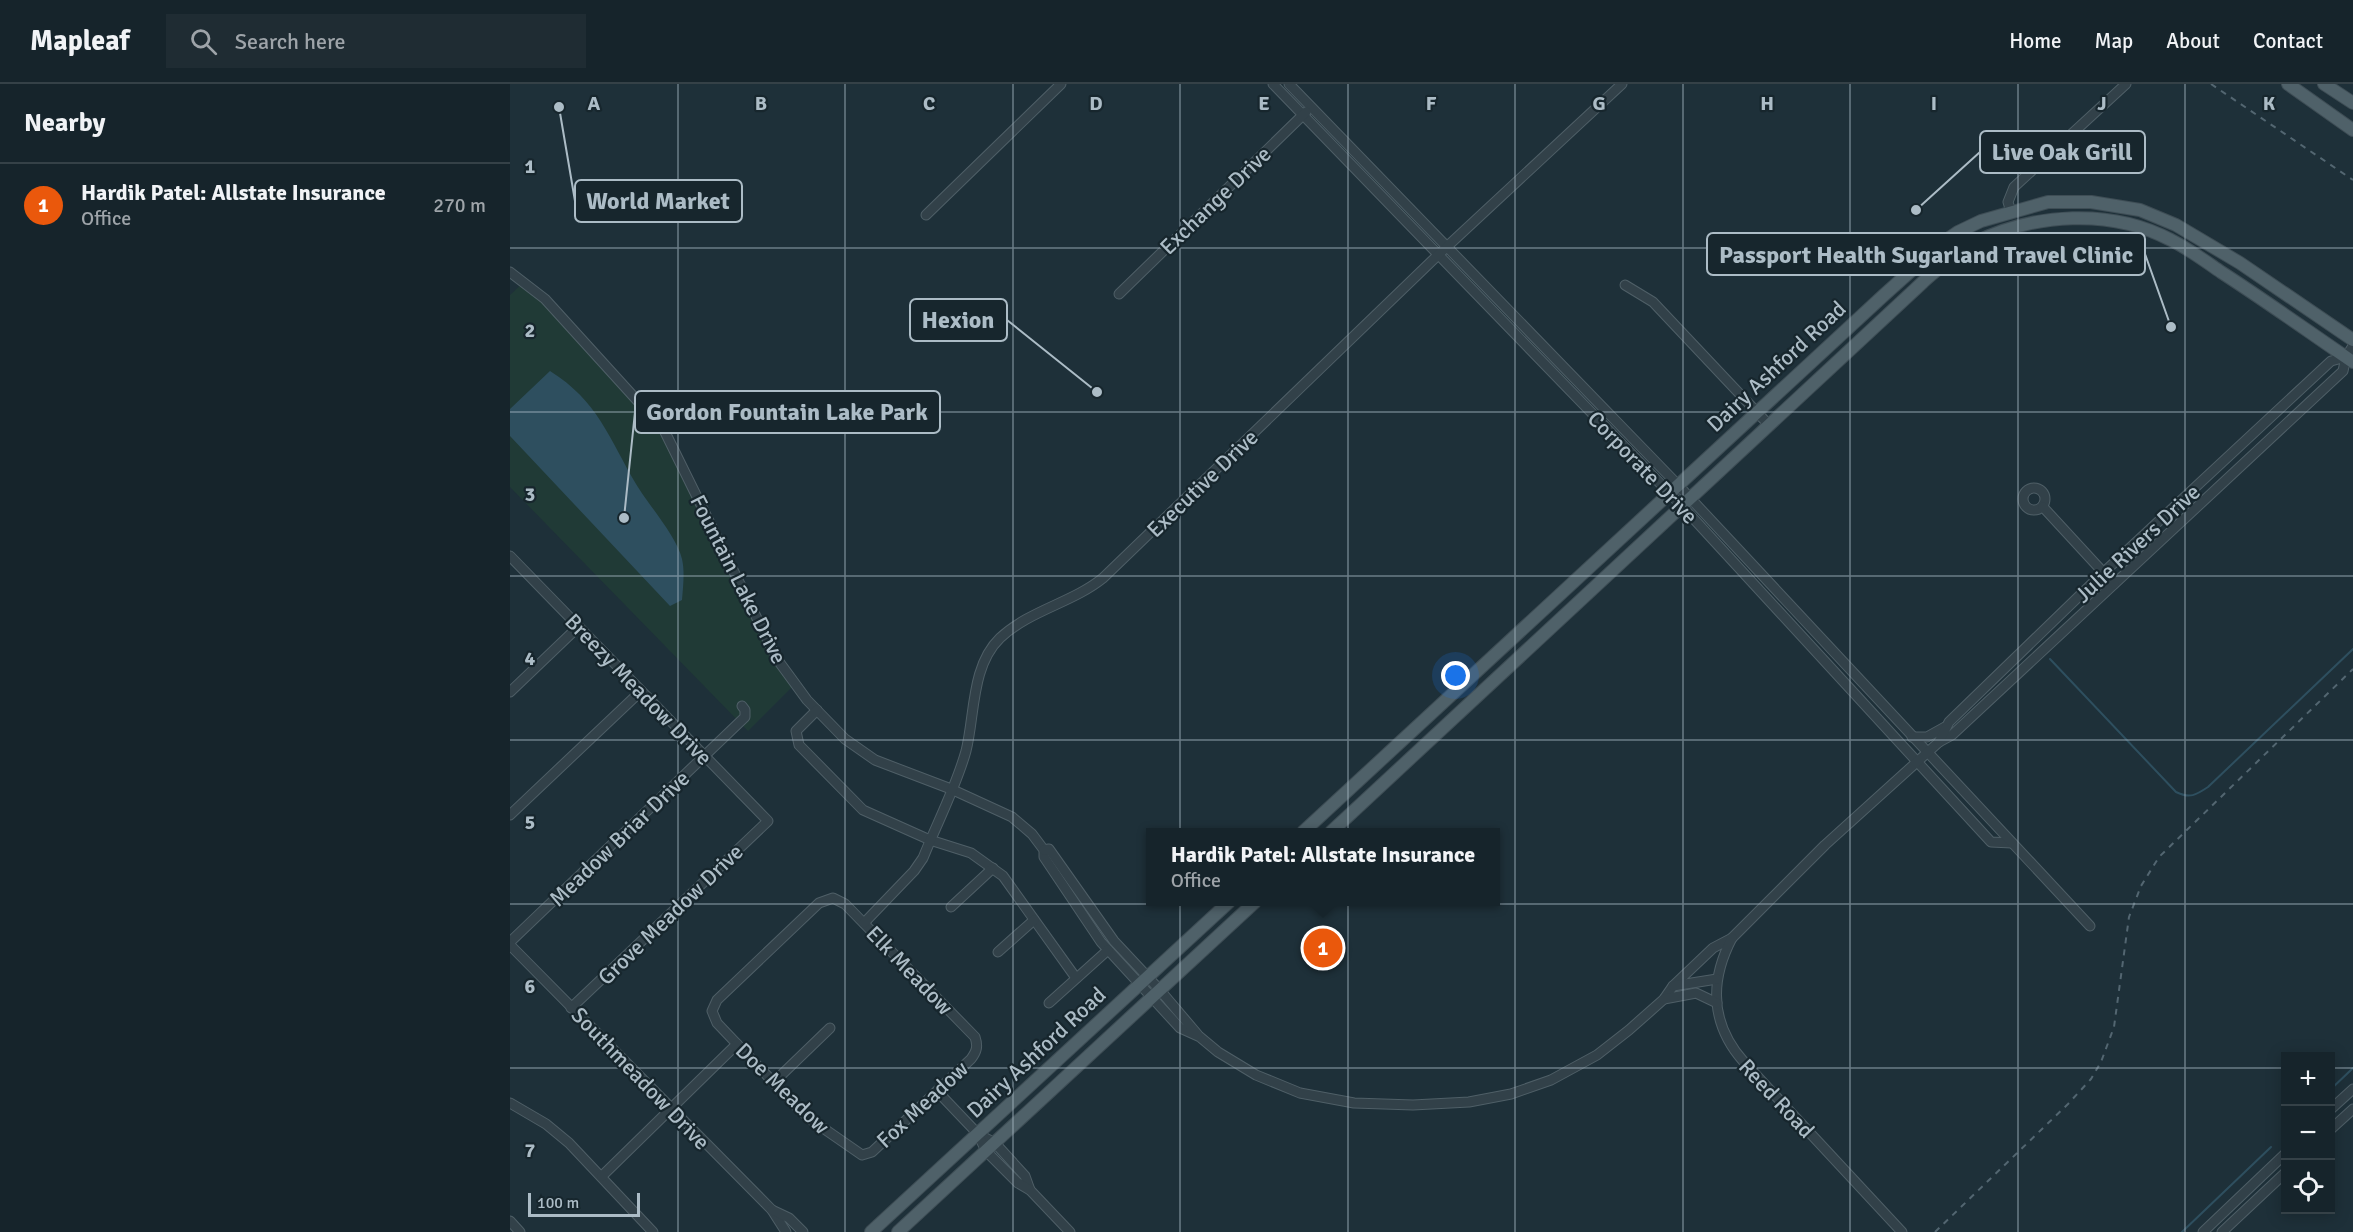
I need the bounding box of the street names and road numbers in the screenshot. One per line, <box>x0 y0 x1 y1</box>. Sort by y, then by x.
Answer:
street label: Exchange Drive <box>1154 141 1277 260</box>
street label: Dairy Ashford Road <box>1701 295 1851 438</box>
street label: Corporate Drive <box>1582 405 1703 530</box>
street label: Executive Drive <box>1141 424 1264 543</box>
street label: Julie Rivers Drive <box>2069 478 2206 608</box>
street label: Fountain Lake Drive <box>684 490 793 668</box>
street label: Breezy Meadow Drive <box>559 608 718 771</box>
street label: Meadow Briar Drive <box>544 765 695 912</box>
street label: Grove Meadow Drive <box>592 838 749 991</box>
street label: Elk Meadow <box>861 920 959 1021</box>
street label: Dairy Ashford Road <box>961 981 1111 1124</box>
street label: Southmeadow Drive <box>566 1001 716 1155</box>
street label: Doe Meadow <box>730 1037 835 1140</box>
street label: Reed Road <box>1733 1053 1820 1144</box>
street label: Fox Meadow <box>871 1055 974 1154</box>

